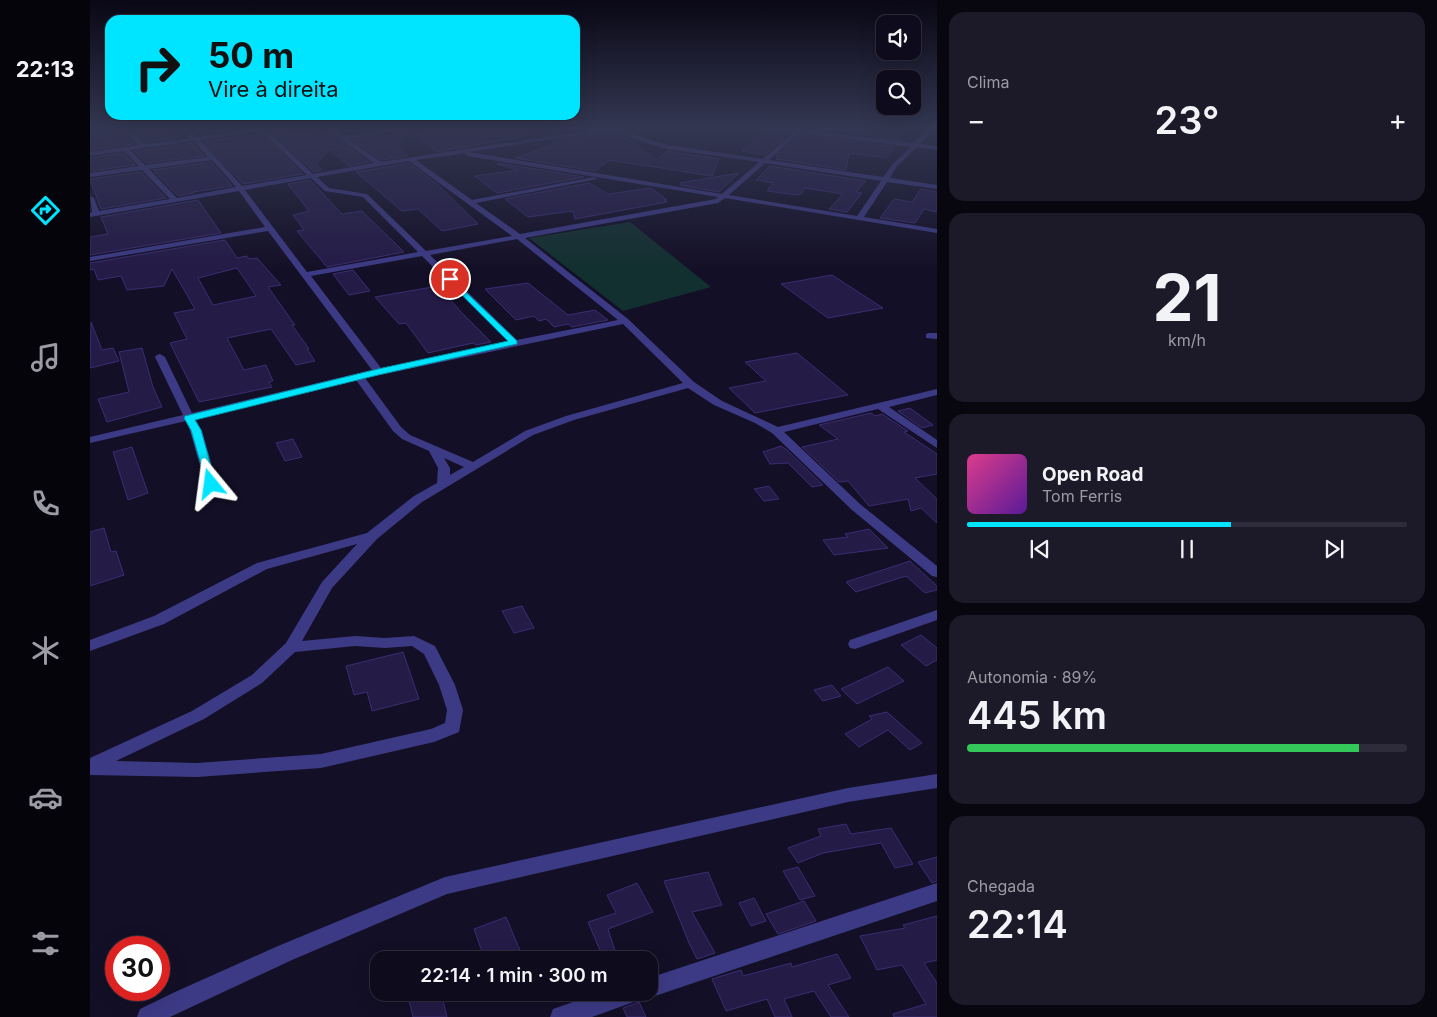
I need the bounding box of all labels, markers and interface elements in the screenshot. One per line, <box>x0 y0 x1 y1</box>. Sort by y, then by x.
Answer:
map controls <box>876 15 921 115</box>
button: sound <box>876 15 921 60</box>
text: 50 m <box>208 34 294 76</box>
icon: right <box>125 35 190 100</box>
text: 22:13 <box>16 56 74 82</box>
button: search <box>876 70 921 115</box>
text: Clima <box>967 72 1009 92</box>
text: Vire à direita <box>208 76 339 102</box>
text: 23° <box>1155 97 1219 143</box>
text: − <box>967 103 986 137</box>
text: + <box>1388 103 1407 137</box>
icon: directions <box>28 193 63 228</box>
pin <box>429 258 471 300</box>
text: 21 <box>1153 258 1221 337</box>
icon: arrive <box>436 265 464 293</box>
text: km/h <box>1168 330 1206 350</box>
icon: music <box>28 340 63 375</box>
position arrow <box>184 457 236 509</box>
text: Open Road <box>1042 463 1143 486</box>
icon: phone <box>28 486 63 521</box>
text: Tom Ferris <box>1042 486 1122 506</box>
icon: previous <box>1026 535 1054 563</box>
icon: pause <box>1173 535 1201 563</box>
icon: next <box>1320 535 1348 563</box>
icon: climate <box>28 633 63 668</box>
text: Autonomia · 89% <box>967 667 1097 687</box>
text: 445 km <box>967 692 1107 738</box>
icon: car <box>28 780 63 815</box>
text: Chegada <box>967 876 1035 896</box>
text: 22:14 <box>967 901 1068 947</box>
icon: filters <box>28 926 63 961</box>
speed limit sign: 30 <box>105 936 170 1001</box>
text: 22:14 · 1 min · 300 m <box>420 964 608 987</box>

